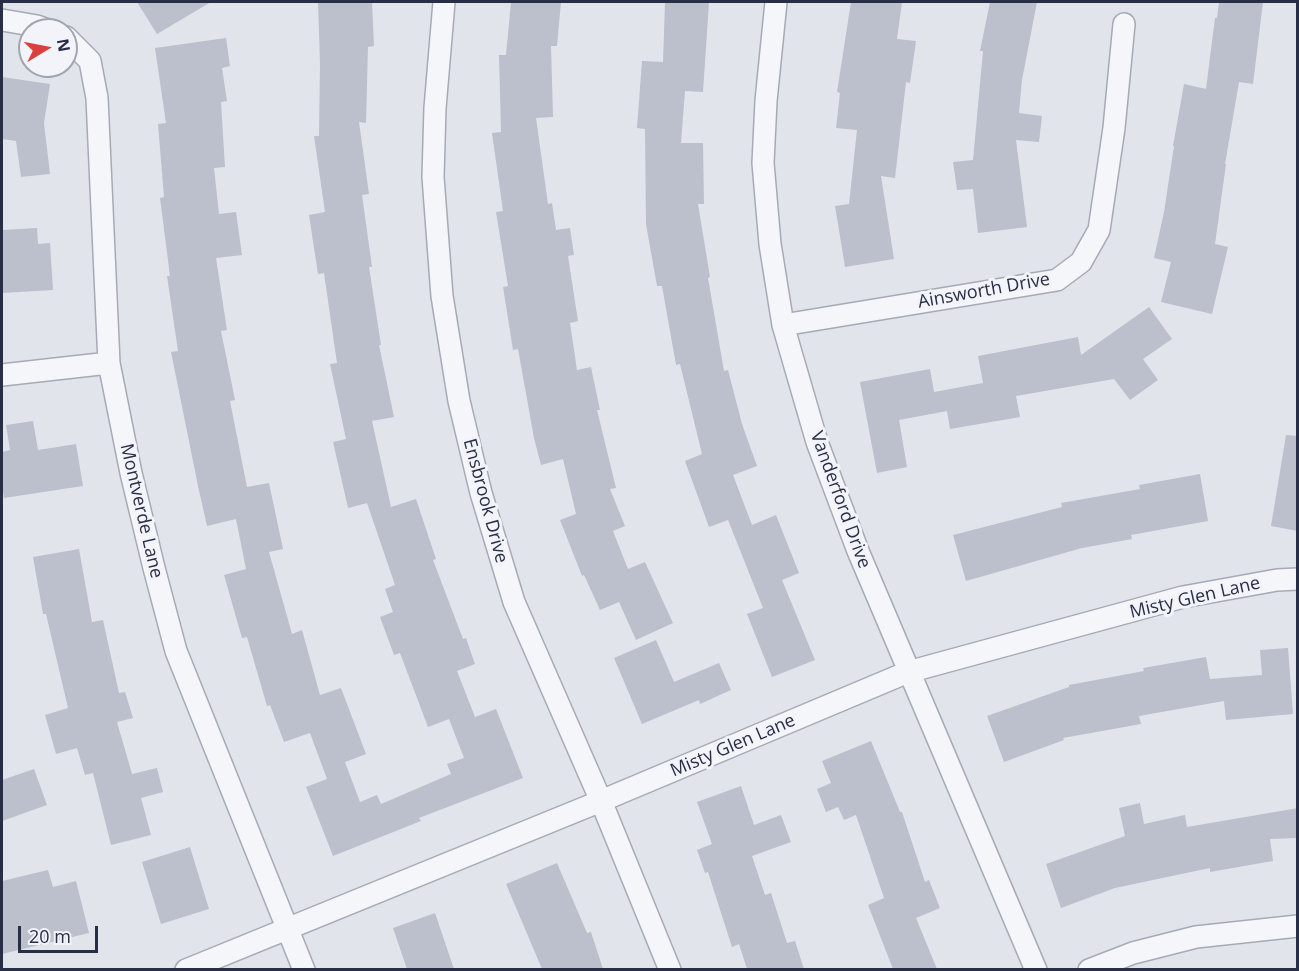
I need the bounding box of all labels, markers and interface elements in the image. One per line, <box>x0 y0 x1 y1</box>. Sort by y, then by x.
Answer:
north arrow <box>18 18 78 78</box>
text: N <box>52 37 76 54</box>
street label: Ainsworth Drive <box>916 269 1052 313</box>
street label: Vanderford Drive <box>805 429 875 571</box>
street label: Ensbrook Drive <box>458 436 512 566</box>
street label: Montverde Lane <box>115 442 167 580</box>
street label: Misty Glen Lane <box>1128 572 1262 624</box>
street label: Misty Glen Lane <box>667 710 799 782</box>
scale bar <box>21 914 100 952</box>
text: 20 m <box>29 924 71 948</box>

